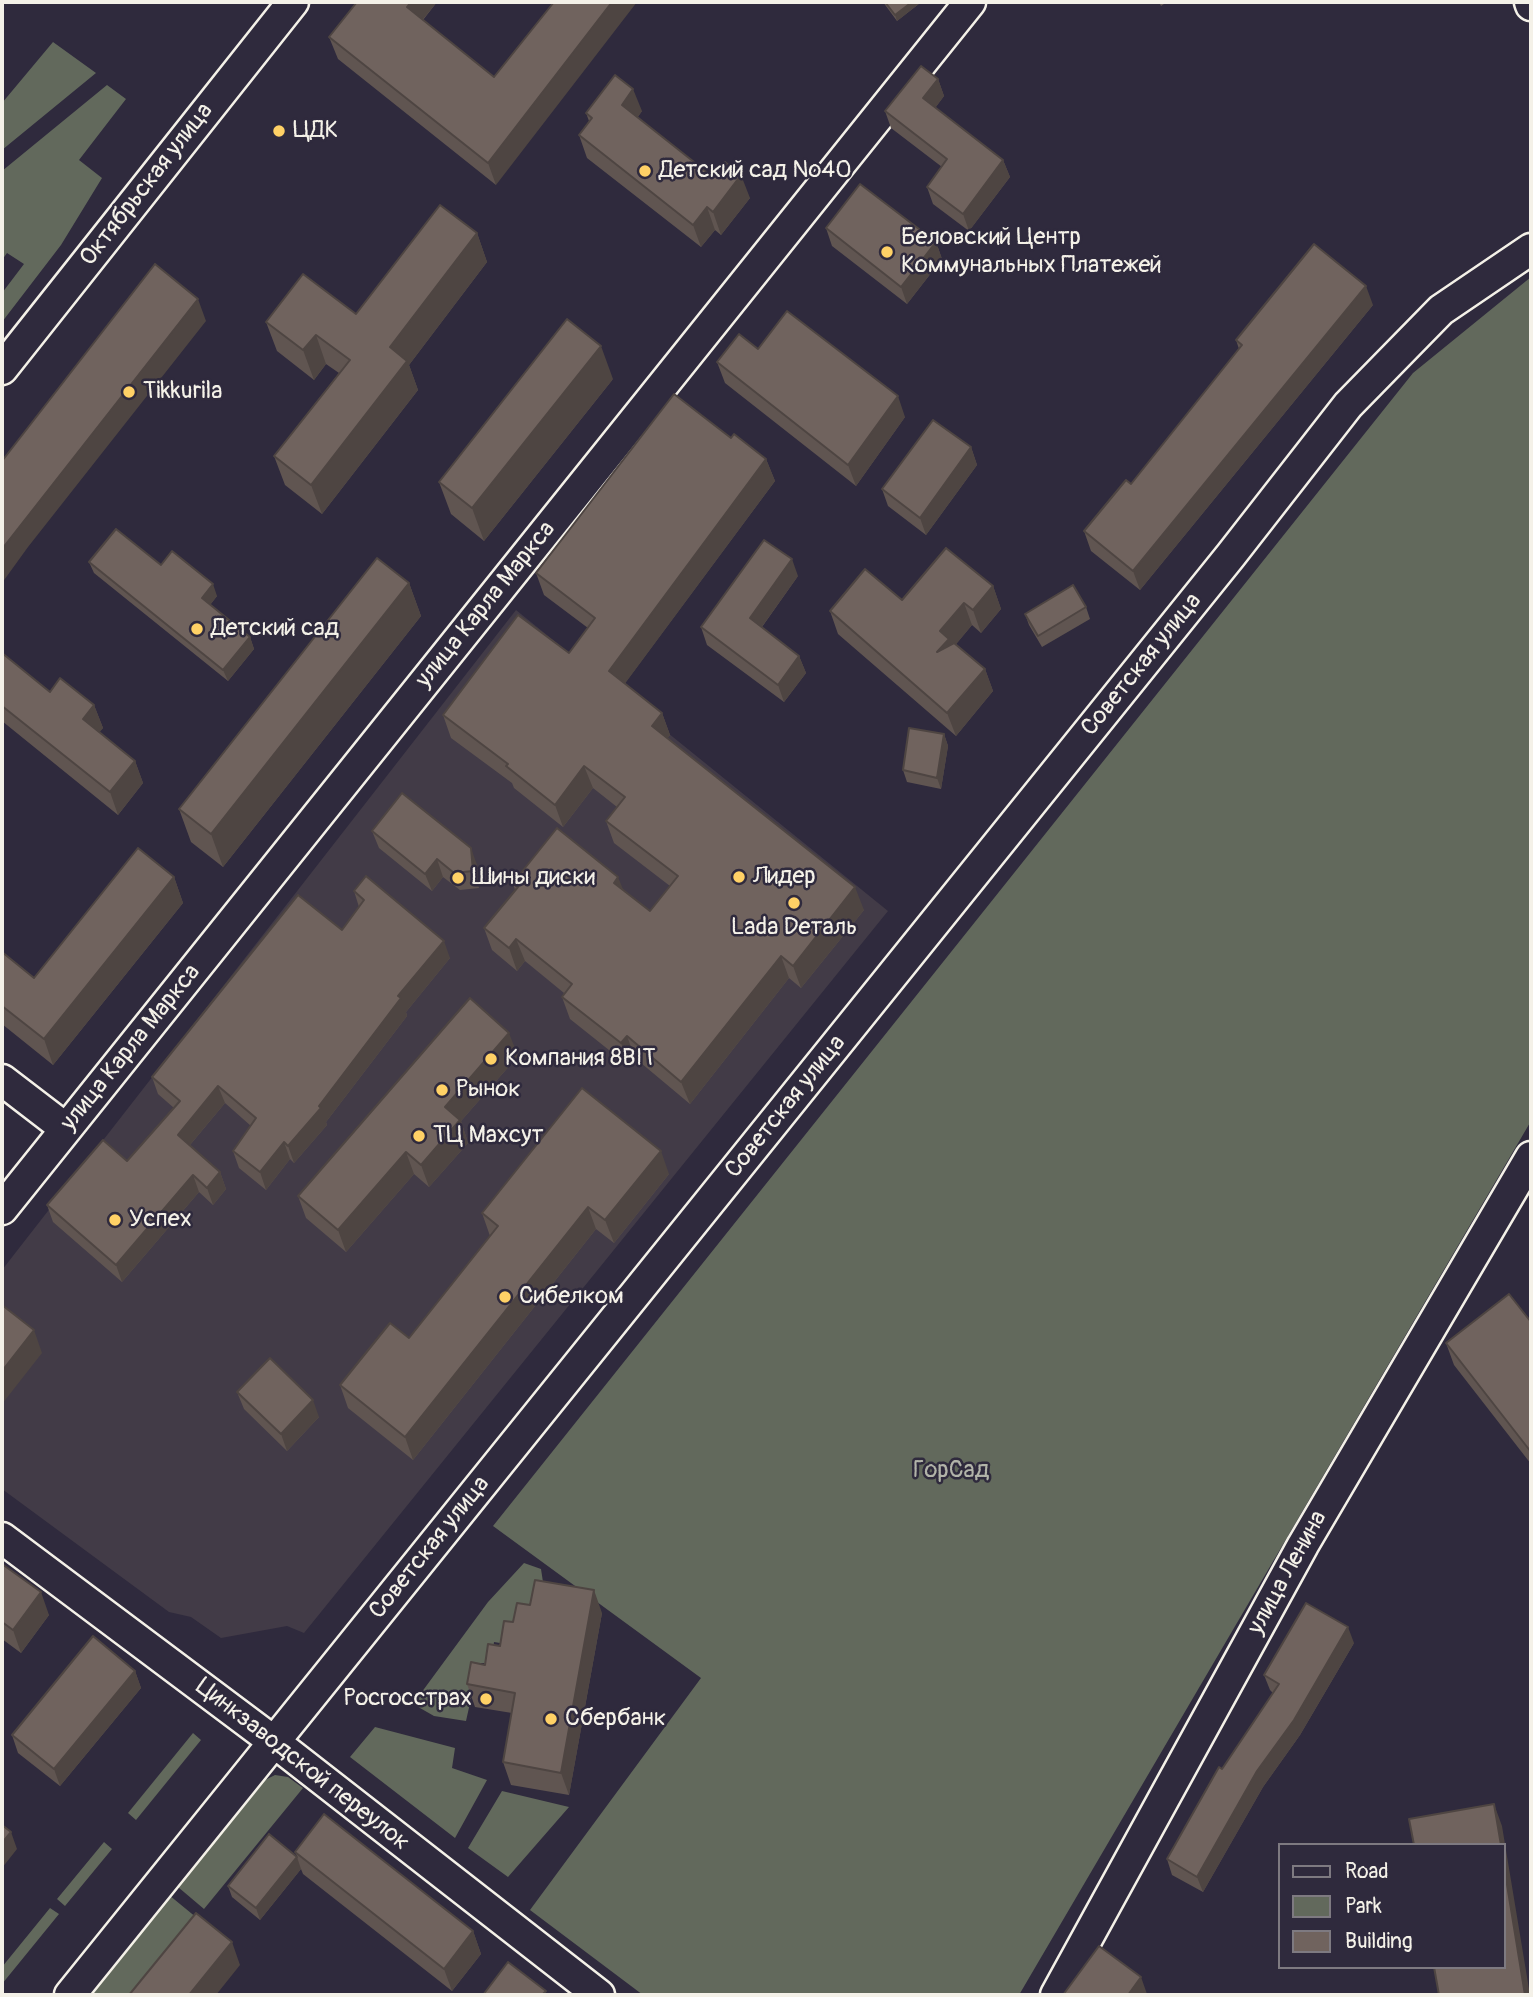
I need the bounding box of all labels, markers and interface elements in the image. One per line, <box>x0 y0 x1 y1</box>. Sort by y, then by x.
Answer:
street label: Октябрьская улица <box>74 98 220 272</box>
place label: ЦДК <box>293 117 338 145</box>
marker: ЦДК <box>271 123 287 139</box>
place label: Детский сад №40 <box>659 157 852 185</box>
marker: Детский сад №40 <box>637 163 653 179</box>
place label: Беловский Центр Коммунальных Платежей <box>901 224 1162 280</box>
marker: Беловский Центр Коммунальных Платежей <box>879 244 895 260</box>
place label: Tikkurila <box>143 378 222 406</box>
marker: Tikkurila <box>121 384 137 400</box>
street label: улица Карла Маркса <box>410 516 562 694</box>
street label: Советская улица <box>1076 588 1208 742</box>
place label: Детский сад <box>211 615 339 643</box>
marker: Детский сад <box>189 621 205 637</box>
place label: Лидер <box>753 863 816 891</box>
place label: Шины диски <box>472 864 595 892</box>
marker: Лидер <box>731 869 747 885</box>
marker: Шины диски <box>450 870 466 886</box>
marker: Lada Dеталь <box>786 895 802 911</box>
place label: Lada Dеталь <box>731 914 857 942</box>
street label: улица Карла Маркса <box>55 959 207 1137</box>
street label: Советская улица <box>720 1030 852 1184</box>
place label: Компания 8BIT <box>505 1045 656 1073</box>
marker: Компания 8BIT <box>483 1051 499 1067</box>
place label: Рынок <box>456 1076 521 1104</box>
marker: Рынок <box>434 1082 450 1098</box>
place label: ТЦ Махсут <box>433 1122 543 1150</box>
marker: ТЦ Махсут <box>411 1128 427 1144</box>
place label: Успех <box>129 1206 192 1234</box>
marker: Успех <box>107 1212 123 1228</box>
place label: Сибелком <box>519 1283 624 1311</box>
marker: Сибелком <box>497 1289 513 1305</box>
park label: ГорСад <box>913 1457 989 1485</box>
street label: Советская улица <box>364 1471 496 1625</box>
street label: улица Ленина <box>1242 1506 1334 1640</box>
street label: Цинкзаводской переулок <box>189 1673 415 1857</box>
place label: Росгосстрах <box>344 1685 472 1713</box>
marker: Росгосстрах <box>478 1691 494 1707</box>
place label: Сбербанк <box>565 1705 666 1733</box>
marker: Сбербанк <box>543 1711 559 1727</box>
legend <box>1278 1843 1505 1969</box>
text: Road <box>1345 1858 1389 1885</box>
text: Park <box>1345 1893 1382 1920</box>
text: Building <box>1345 1928 1412 1955</box>

